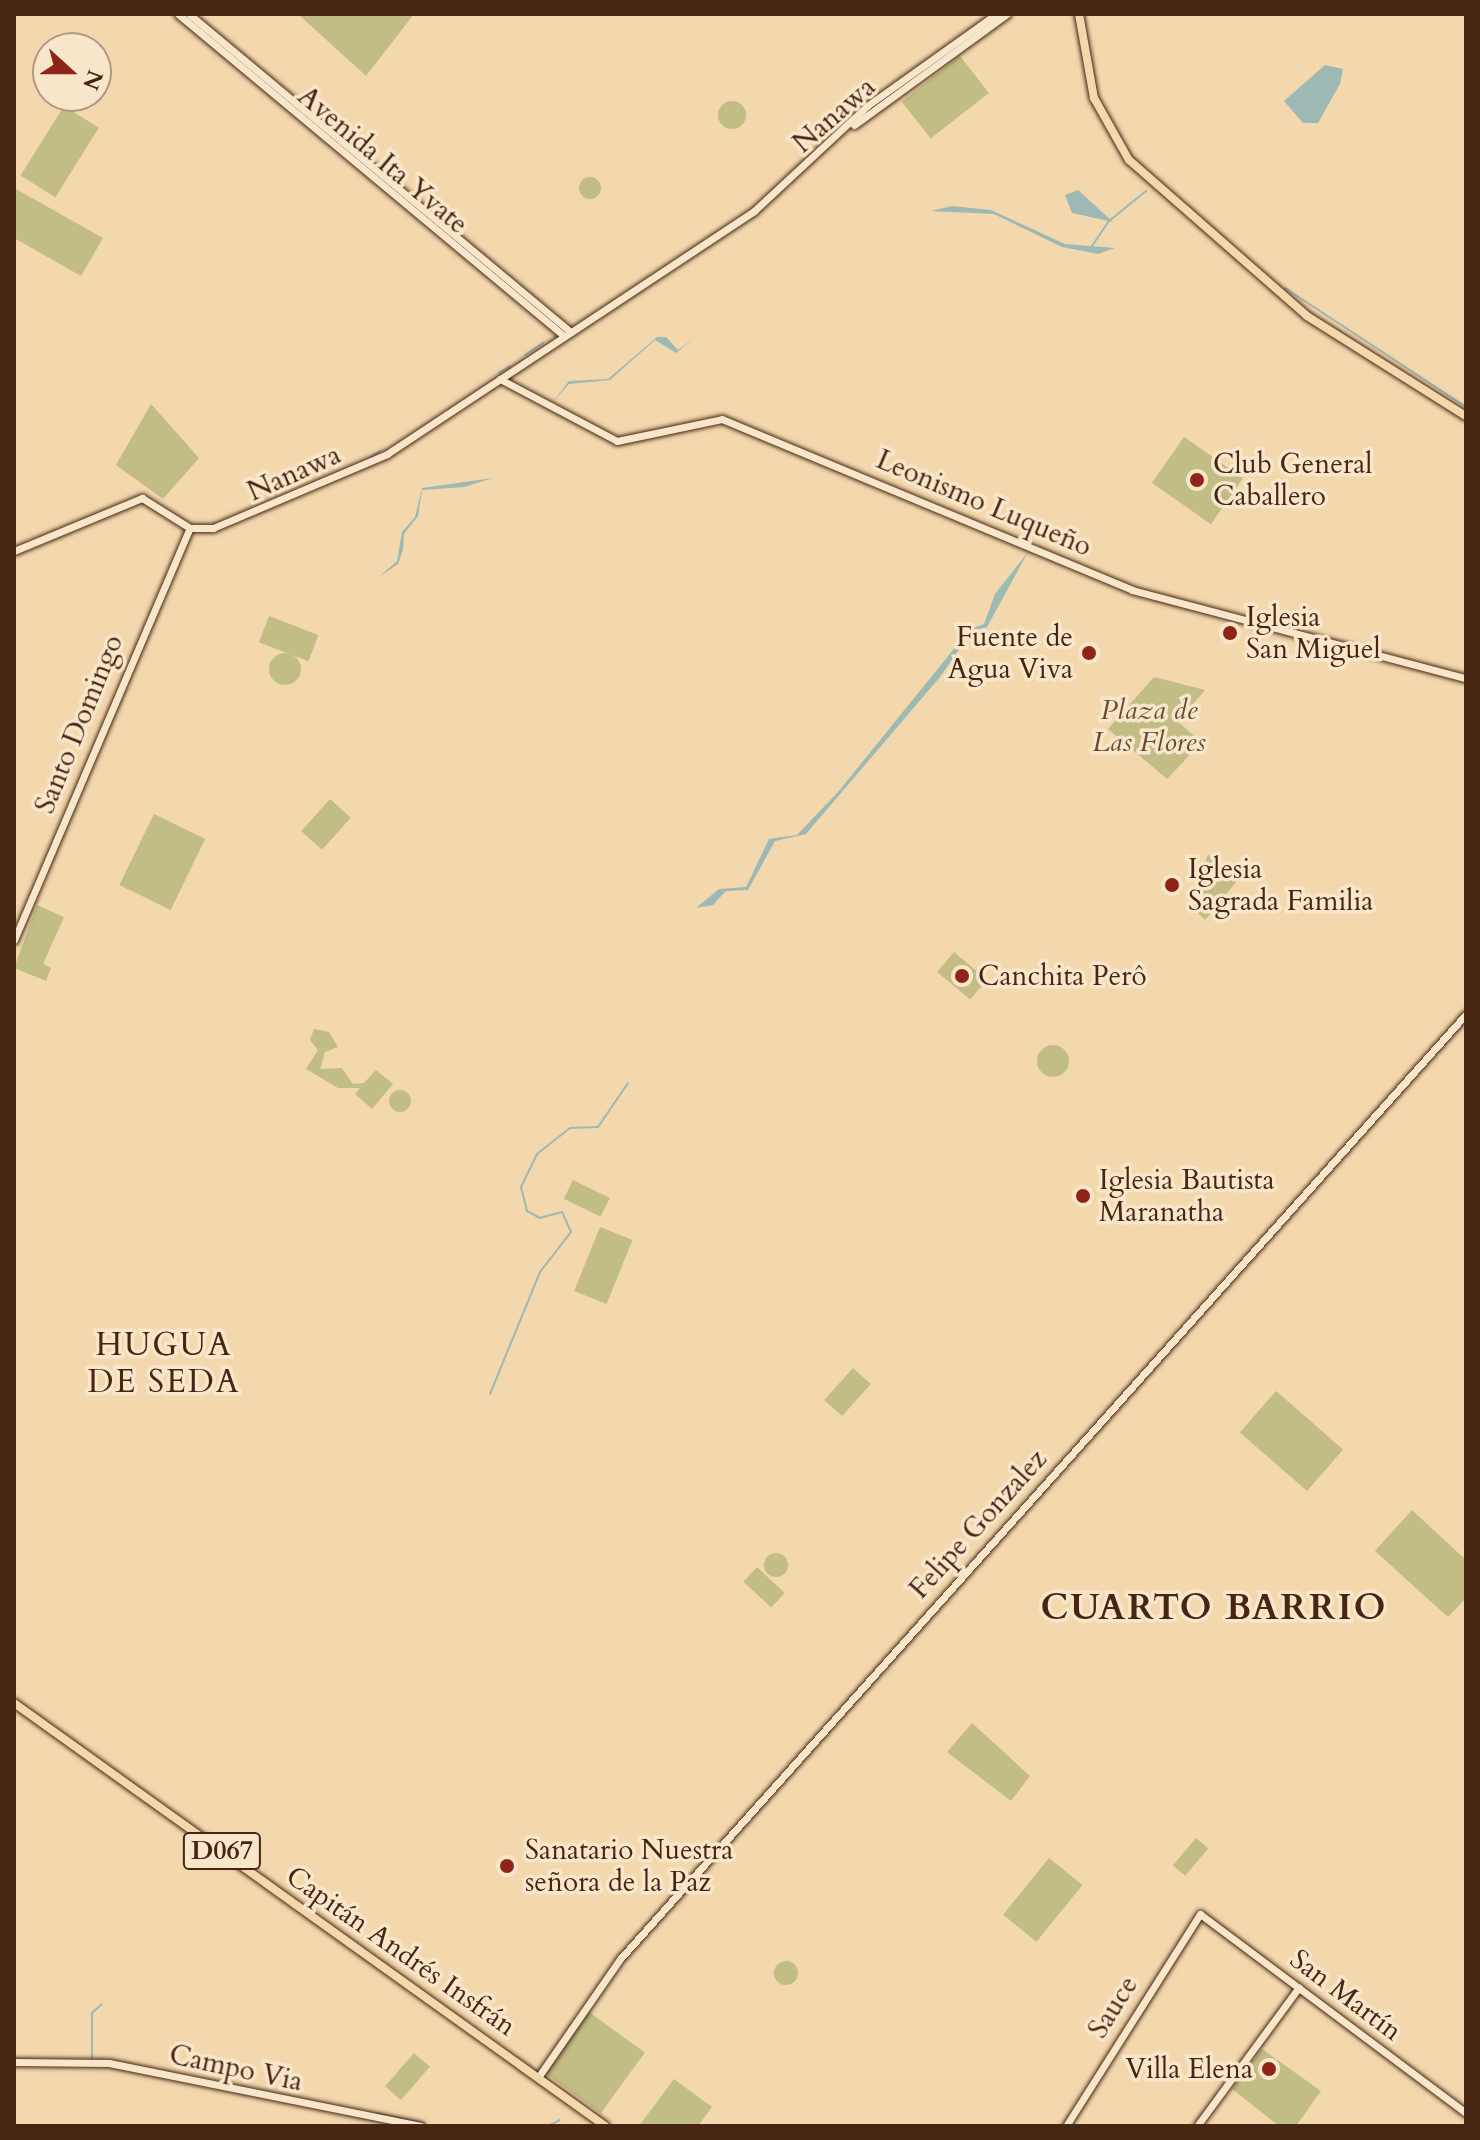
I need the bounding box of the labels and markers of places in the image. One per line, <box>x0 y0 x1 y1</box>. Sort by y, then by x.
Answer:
place label: Club General Caballero <box>1213 447 1372 513</box>
marker: Club General Caballero <box>1188 471 1206 489</box>
place label: Iglesia San Miguel <box>1246 600 1381 666</box>
place label: Fuente de Agua Viva <box>948 620 1073 686</box>
marker: Iglesia San Miguel <box>1221 624 1239 642</box>
marker: Fuente de Agua Viva <box>1080 644 1098 662</box>
place label: Iglesia Sagrada Familia <box>1188 852 1373 918</box>
marker: Iglesia Sagrada Familia <box>1163 876 1181 894</box>
place label: Canchita Perô <box>978 959 1147 993</box>
marker: Canchita Perô <box>953 967 971 985</box>
place label: Iglesia Bautista Maranatha <box>1099 1163 1274 1229</box>
marker: Iglesia Bautista Maranatha <box>1074 1187 1092 1205</box>
place label: Sanatario Nuestra señora de la Paz <box>525 1833 733 1899</box>
marker: Sanatario Nuestra señora de la Paz <box>496 1855 518 1877</box>
place label: Villa Elena <box>1126 2052 1253 2086</box>
marker: Villa Elena <box>1260 2060 1278 2078</box>

